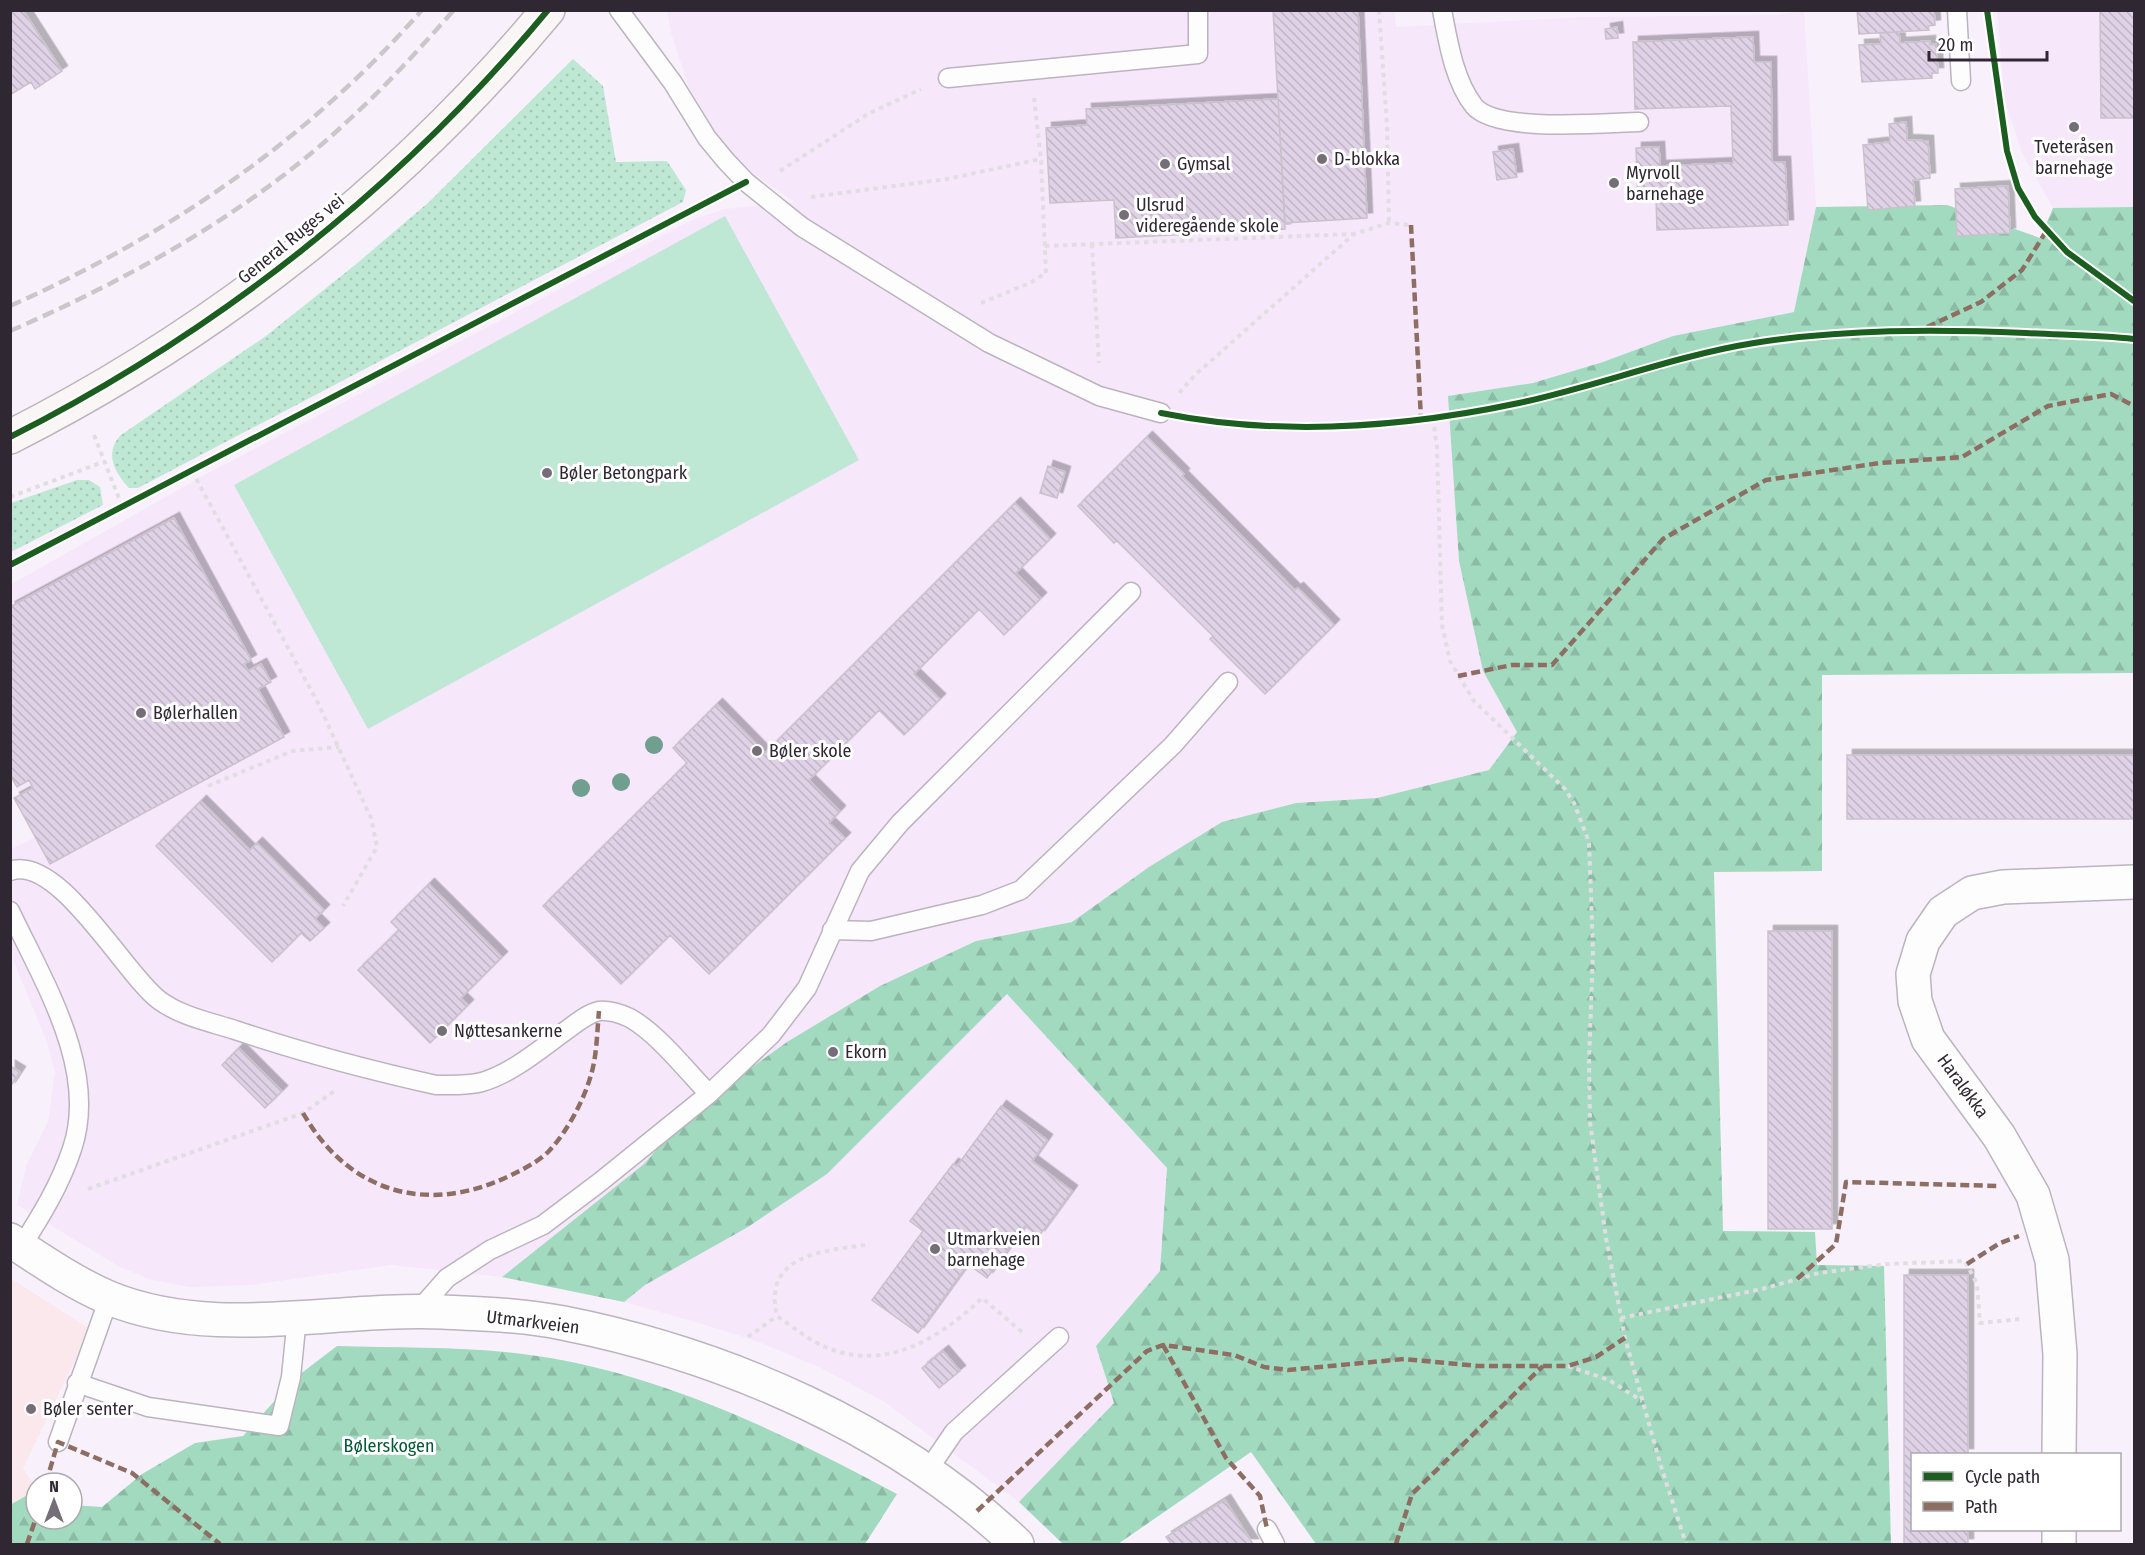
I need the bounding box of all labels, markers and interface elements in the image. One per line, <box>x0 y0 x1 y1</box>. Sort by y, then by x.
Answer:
scale bar <box>1929 24 2048 62</box>
text: 20 m <box>1938 34 1973 56</box>
marker: Tveteråsen barnehage <box>2067 120 2081 134</box>
place label: Tveteråsen barnehage <box>2034 136 2114 179</box>
place label: D-blokka <box>1334 148 1400 170</box>
marker: D-blokka <box>1315 152 1329 166</box>
place label: Gymsal <box>1177 153 1230 175</box>
marker: Gymsal <box>1158 157 1172 171</box>
place label: Myrvoll barnehage <box>1626 162 1704 205</box>
marker: Myrvoll barnehage <box>1607 176 1621 190</box>
street label: General Ruges vei <box>233 189 349 289</box>
place label: Ulsrud videregående skole <box>1136 194 1279 237</box>
marker: Ulsrud videregående skole <box>1117 208 1131 222</box>
place label: Bøler Betongpark <box>559 462 688 484</box>
marker: Bøler Betongpark <box>540 466 554 480</box>
place label: Bølerhallen <box>153 702 238 724</box>
marker: Bølerhallen <box>134 706 148 720</box>
place label: Bøler skole <box>769 740 851 762</box>
marker: Bøler skole <box>750 744 764 758</box>
place label: Nøttesankerne <box>454 1020 563 1042</box>
marker: Nøttesankerne <box>435 1024 449 1038</box>
place label: Ekorn <box>845 1041 887 1063</box>
marker: Ekorn <box>826 1045 840 1059</box>
street label: Haraløkka <box>1932 1050 1994 1122</box>
place label: Utmarkveien barnehage <box>947 1228 1041 1271</box>
marker: Utmarkveien barnehage <box>928 1242 942 1256</box>
street label: Utmarkveien <box>485 1305 581 1339</box>
place label: Bøler senter <box>43 1398 134 1420</box>
marker: Bøler senter <box>24 1402 38 1416</box>
park label: Bølerskogen <box>344 1435 434 1457</box>
legend <box>1911 1453 2121 1531</box>
text: Cycle path <box>1965 1466 2040 1488</box>
north arrow <box>24 1471 84 1531</box>
text: N <box>49 1477 59 1496</box>
text: Path <box>1965 1496 1998 1518</box>

